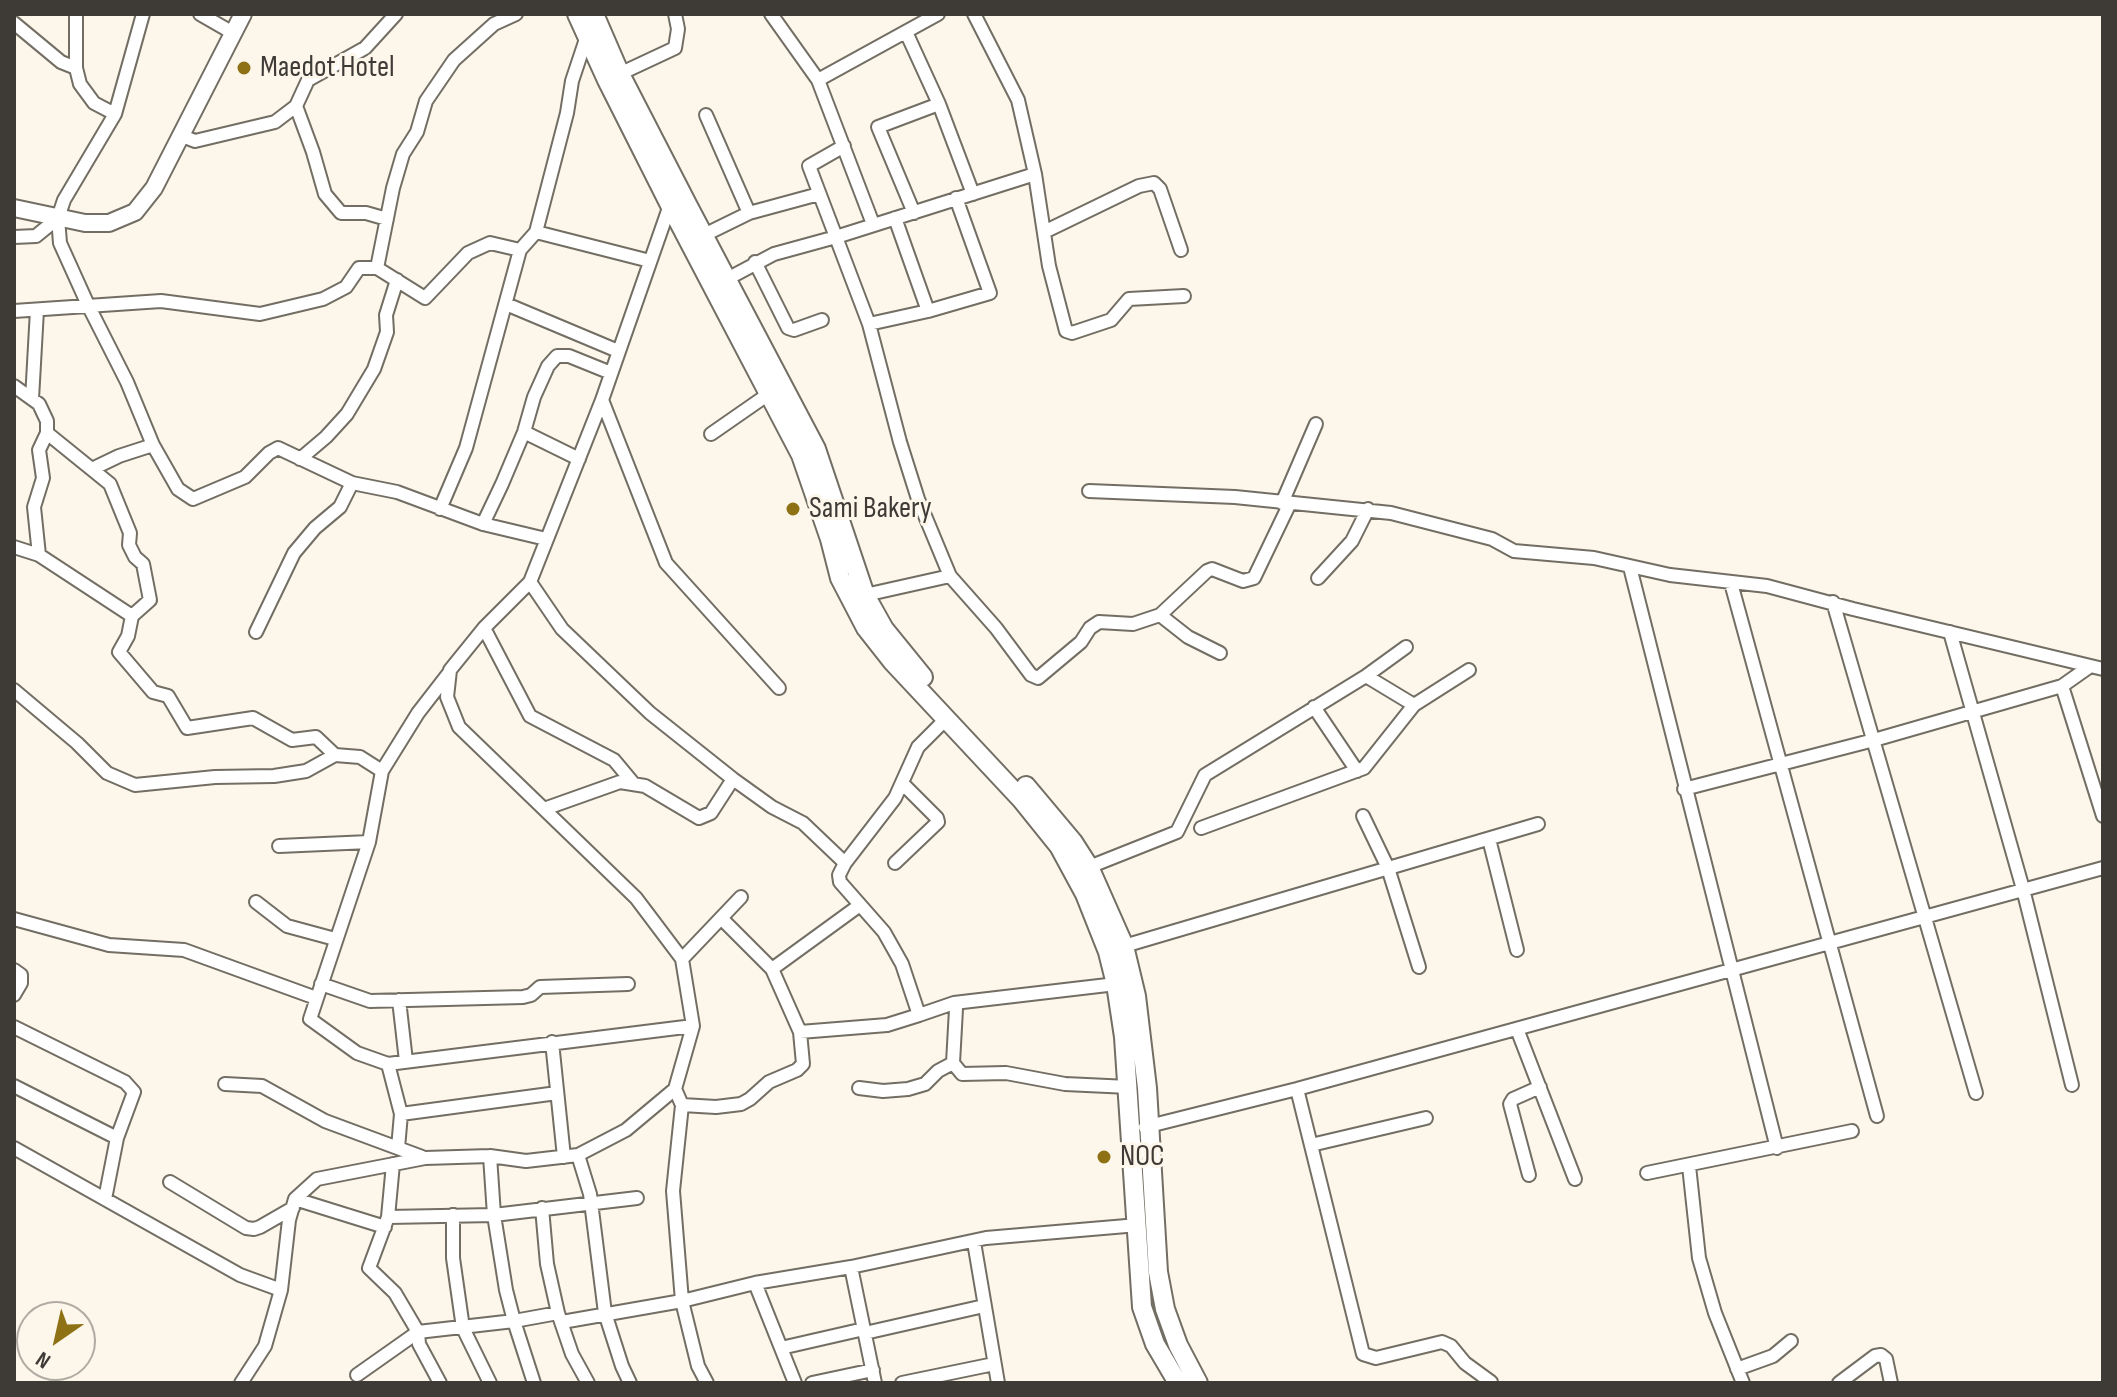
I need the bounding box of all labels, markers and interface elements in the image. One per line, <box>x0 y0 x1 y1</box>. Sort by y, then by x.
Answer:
place label: Maedot Hotel <box>260 50 395 86</box>
marker: Maedot Hotel <box>235 59 253 77</box>
place label: Sami Bakery <box>809 491 931 527</box>
marker: Sami Bakery <box>784 500 802 518</box>
place label: NOC <box>1120 1139 1165 1175</box>
marker: NOC <box>1095 1148 1113 1166</box>
north arrow <box>16 1301 96 1381</box>
text: N <box>31 1345 56 1374</box>

